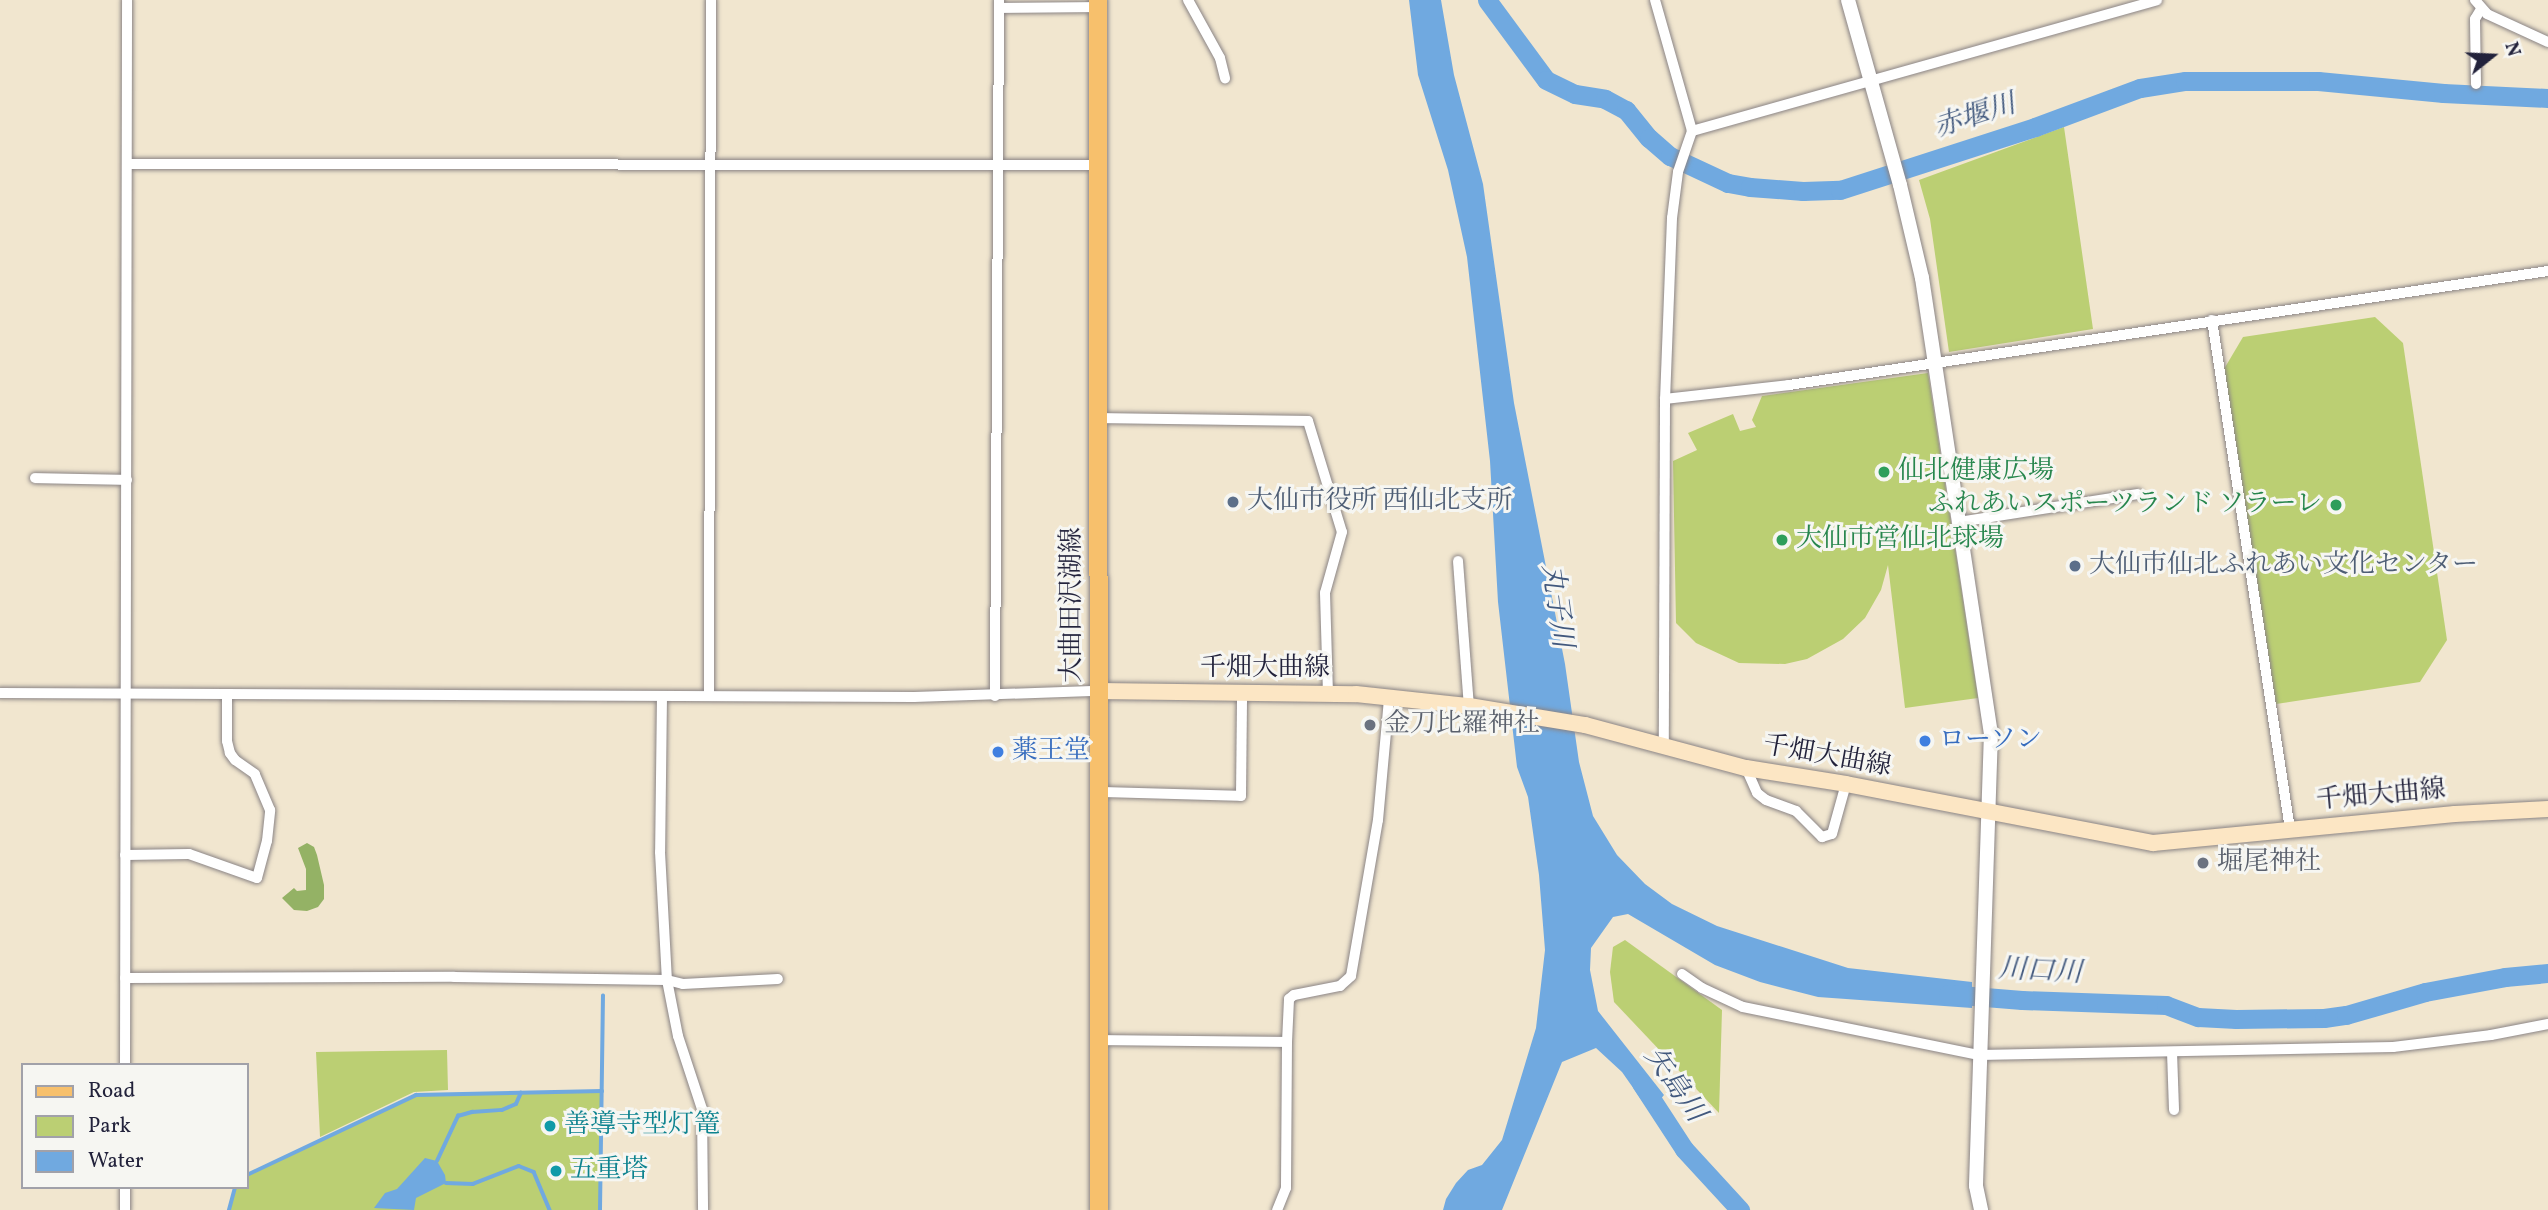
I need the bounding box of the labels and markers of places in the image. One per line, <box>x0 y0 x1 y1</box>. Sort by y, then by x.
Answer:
place label: 仙北健康広場 <box>1898 456 2054 488</box>
marker: 仙北健康広場 <box>1876 464 1892 480</box>
place label: 大仙市役所 西仙北支所 <box>1247 486 1512 518</box>
place label: ふれあいスポーツランド ソラーレ <box>1927 489 2322 521</box>
marker: 大仙市役所 西仙北支所 <box>1225 494 1241 510</box>
marker: ふれあいスポーツランド ソラーレ <box>2328 497 2344 513</box>
place label: 大仙市営仙北球場 <box>1796 524 2004 556</box>
marker: 大仙市営仙北球場 <box>1774 532 1790 548</box>
place label: 大仙市仙北ふれあい文化センター <box>2089 550 2479 582</box>
marker: 大仙市仙北ふれあい文化センター <box>2067 558 2083 574</box>
place label: 金刀比羅神社 <box>1384 709 1540 741</box>
marker: 金刀比羅神社 <box>1362 717 1378 733</box>
place label: ローソン <box>1939 725 2043 757</box>
marker: ローソン <box>1917 733 1933 749</box>
place label: 薬王堂 <box>1012 736 1090 768</box>
marker: 薬王堂 <box>990 744 1006 760</box>
place label: 堀尾神社 <box>2217 847 2321 879</box>
marker: 堀尾神社 <box>2195 855 2211 871</box>
place label: 善導寺型灯篭 <box>564 1110 720 1142</box>
marker: 善導寺型灯篭 <box>542 1118 558 1134</box>
place label: 五重塔 <box>570 1155 648 1187</box>
marker: 五重塔 <box>548 1163 564 1179</box>

